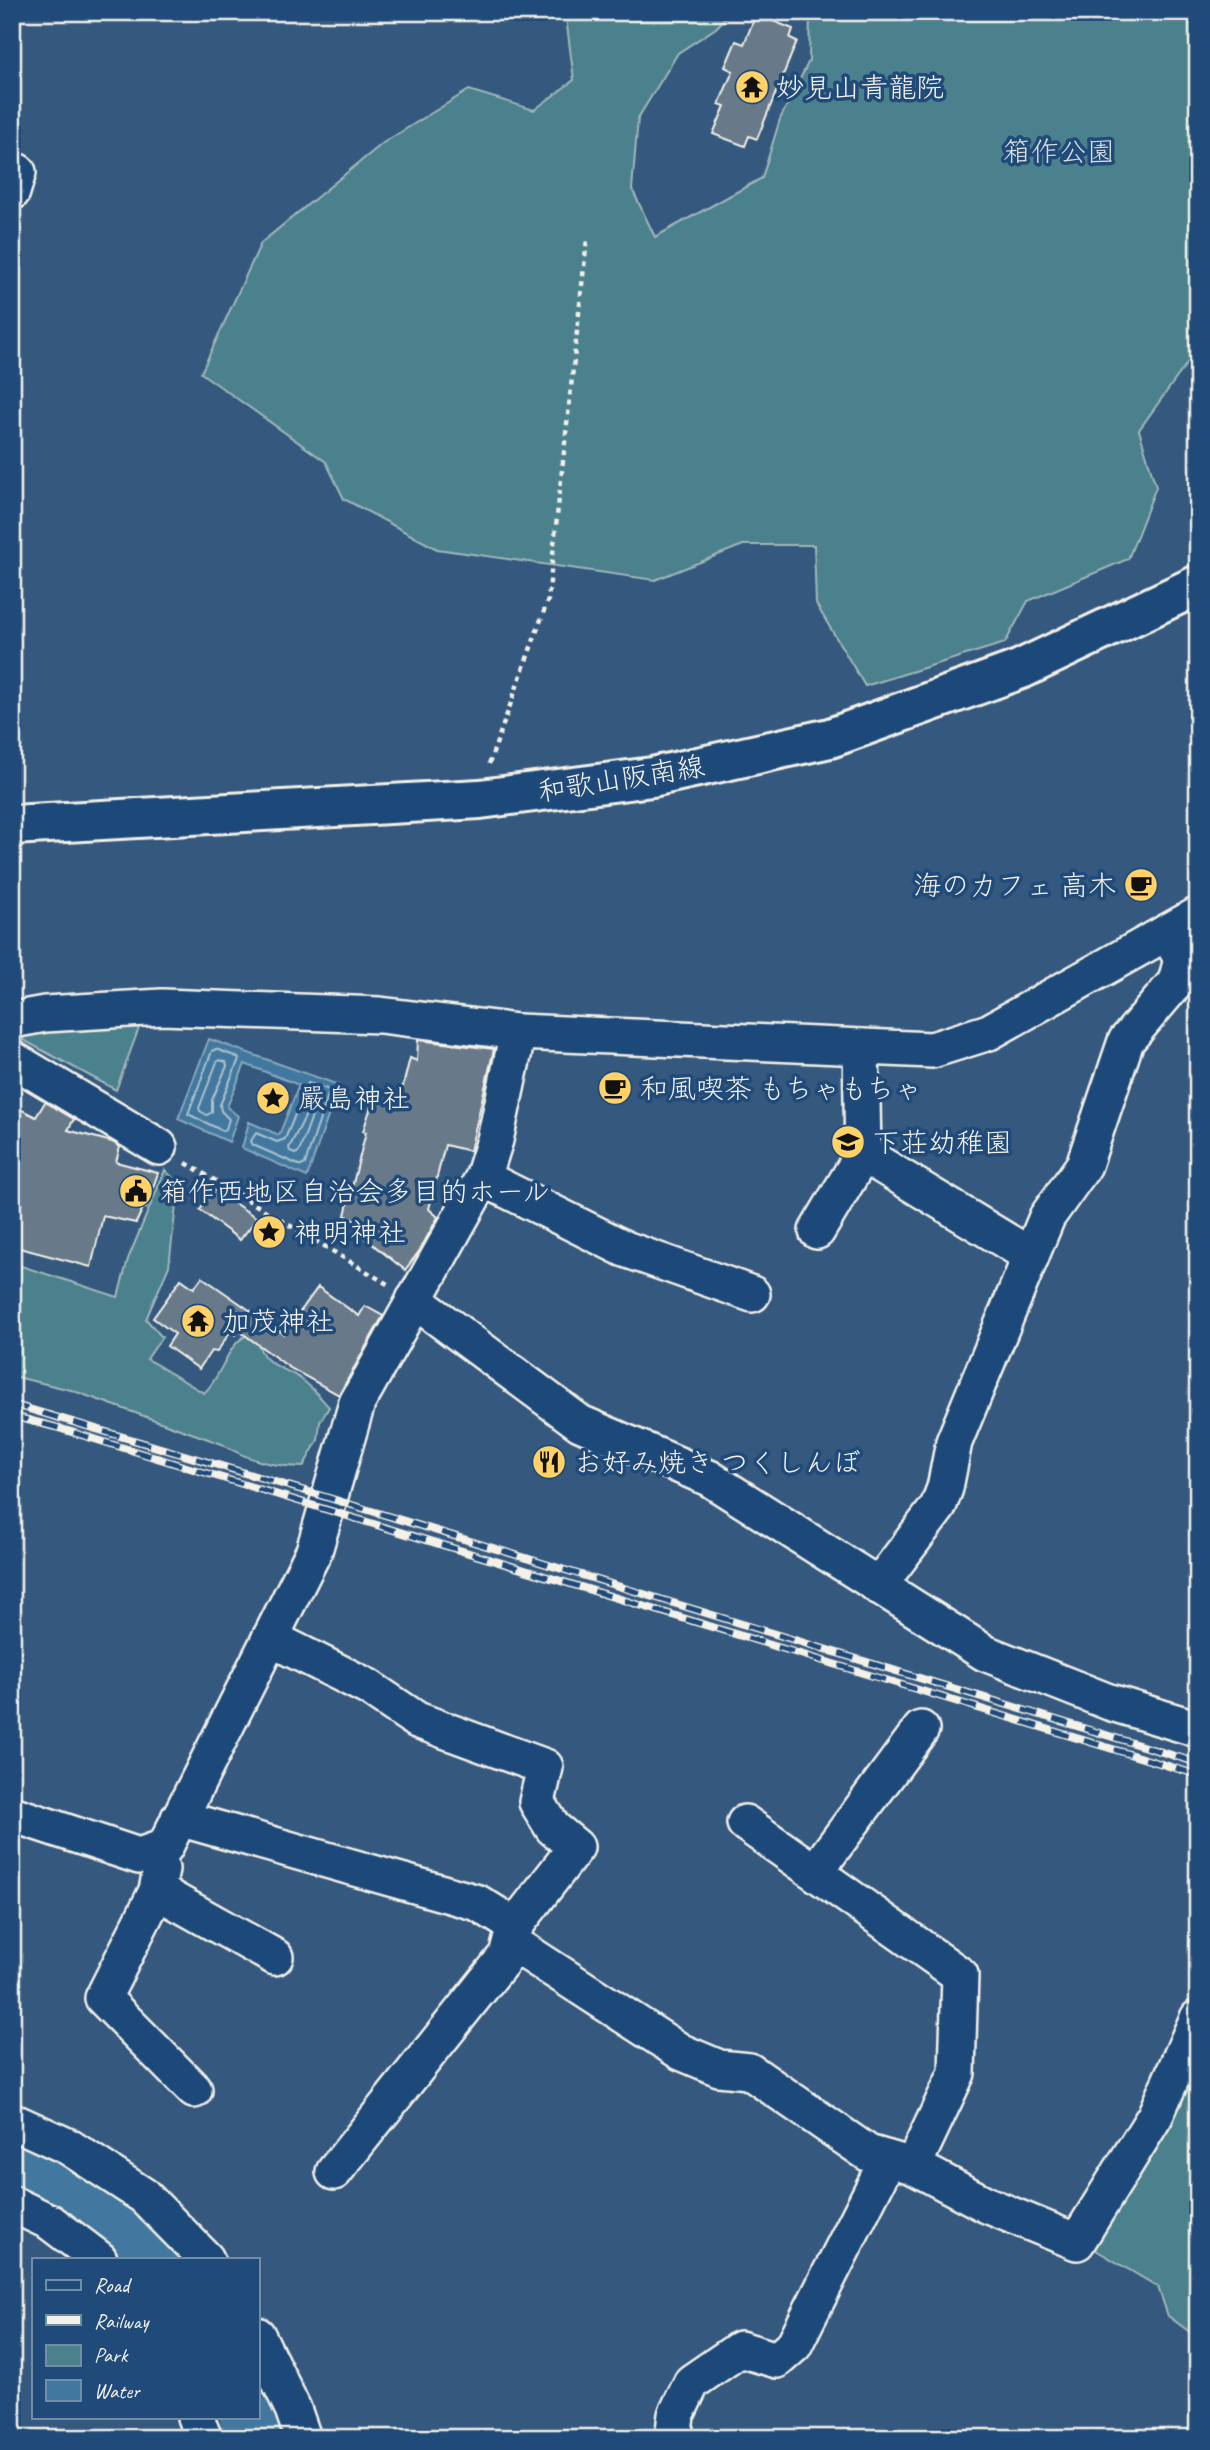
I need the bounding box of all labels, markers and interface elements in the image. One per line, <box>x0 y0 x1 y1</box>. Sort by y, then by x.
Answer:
temple icon: 妙見山青龍院 <box>733 68 771 106</box>
place label: 妙見山青龍院 <box>776 70 944 105</box>
park label: 箱作公園 <box>1003 134 1115 169</box>
street label: 和歌山阪南線 <box>535 748 707 809</box>
cafe icon: 海のカフェ 高木 <box>1122 866 1160 904</box>
place label: 海のカフェ 高木 <box>913 868 1116 903</box>
cafe icon: 和風喫茶 もちゃもちゃ <box>596 1069 634 1107</box>
place label: 和風喫茶 もちゃもちゃ <box>640 1071 922 1106</box>
place icon: 嚴島神社 <box>254 1079 292 1117</box>
place label: 嚴島神社 <box>298 1081 410 1116</box>
school or university icon: 下荘幼稚園 <box>829 1123 867 1161</box>
place label: 下荘幼稚園 <box>872 1125 1012 1160</box>
public building icon: 箱作西地区自治会多目的ホール <box>117 1172 155 1210</box>
place label: 箱作西地区自治会多目的ホール <box>160 1174 550 1209</box>
place icon: 神明神社 <box>250 1213 288 1251</box>
place label: 神明神社 <box>294 1215 406 1250</box>
temple icon: 加茂神社 <box>179 1302 217 1340</box>
place label: 加茂神社 <box>222 1304 334 1339</box>
restaurant icon: お好み焼き つくしんぼ <box>530 1443 568 1481</box>
place label: お好み焼き つくしんぼ <box>574 1445 861 1480</box>
legend <box>32 2258 259 2418</box>
text: Road <box>94 2272 133 2298</box>
text: Railway <box>94 2308 150 2334</box>
text: Park <box>94 2342 129 2368</box>
text: Water <box>94 2378 141 2404</box>

